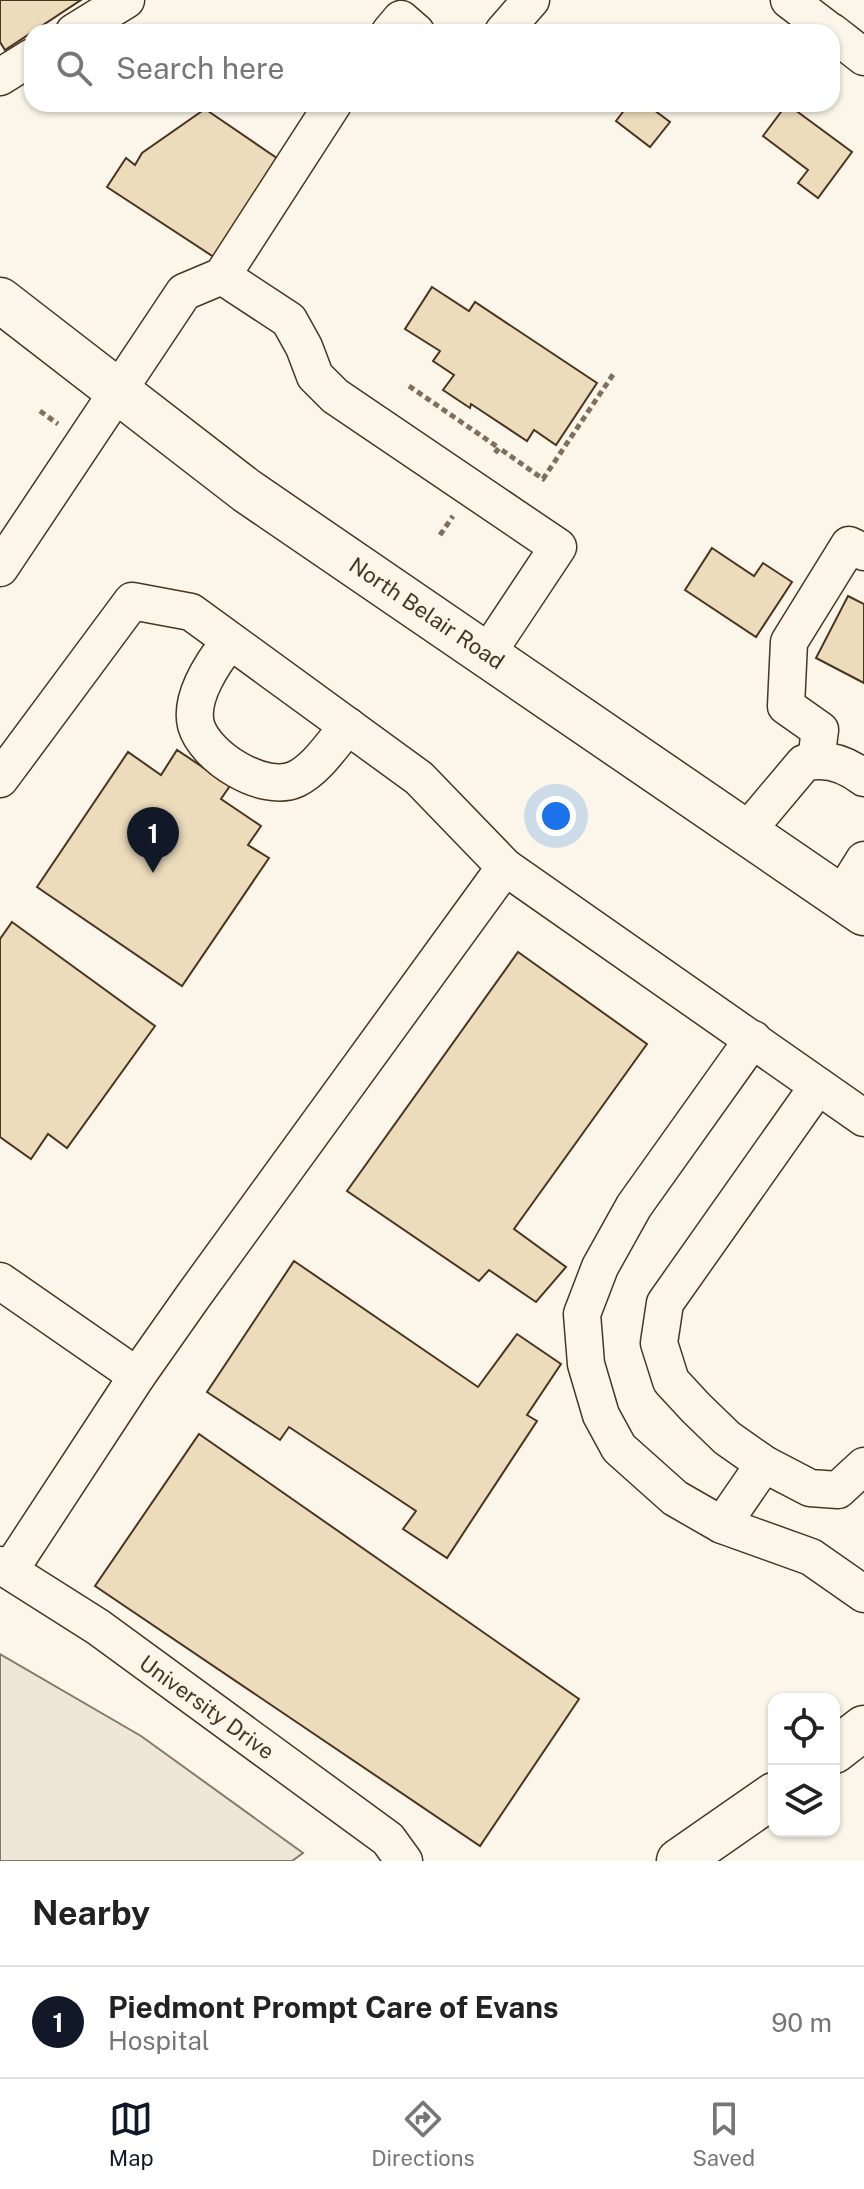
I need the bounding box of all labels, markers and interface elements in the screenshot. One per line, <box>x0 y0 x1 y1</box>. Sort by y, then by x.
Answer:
search box <box>24 24 840 112</box>
icon: search <box>52 46 96 90</box>
text: Search here <box>116 50 284 86</box>
street label: North Belair Road <box>345 552 509 674</box>
your location <box>536 796 576 836</box>
pin: 1 <box>127 807 179 873</box>
street label: University Drive <box>135 1649 279 1765</box>
map controls <box>768 1693 840 1837</box>
button: locate <box>768 1693 840 1765</box>
button: layers <box>768 1765 840 1837</box>
text: Nearby <box>32 1893 150 1933</box>
text: Piedmont Prompt Care of Evans <box>108 1989 559 2025</box>
text: 1 <box>52 2007 64 2038</box>
text: 90 m <box>771 2007 832 2038</box>
text: Hospital <box>108 2025 210 2056</box>
tab: Map <box>109 2097 154 2171</box>
tab: Directions <box>371 2097 475 2171</box>
tab: Saved <box>692 2097 755 2171</box>

